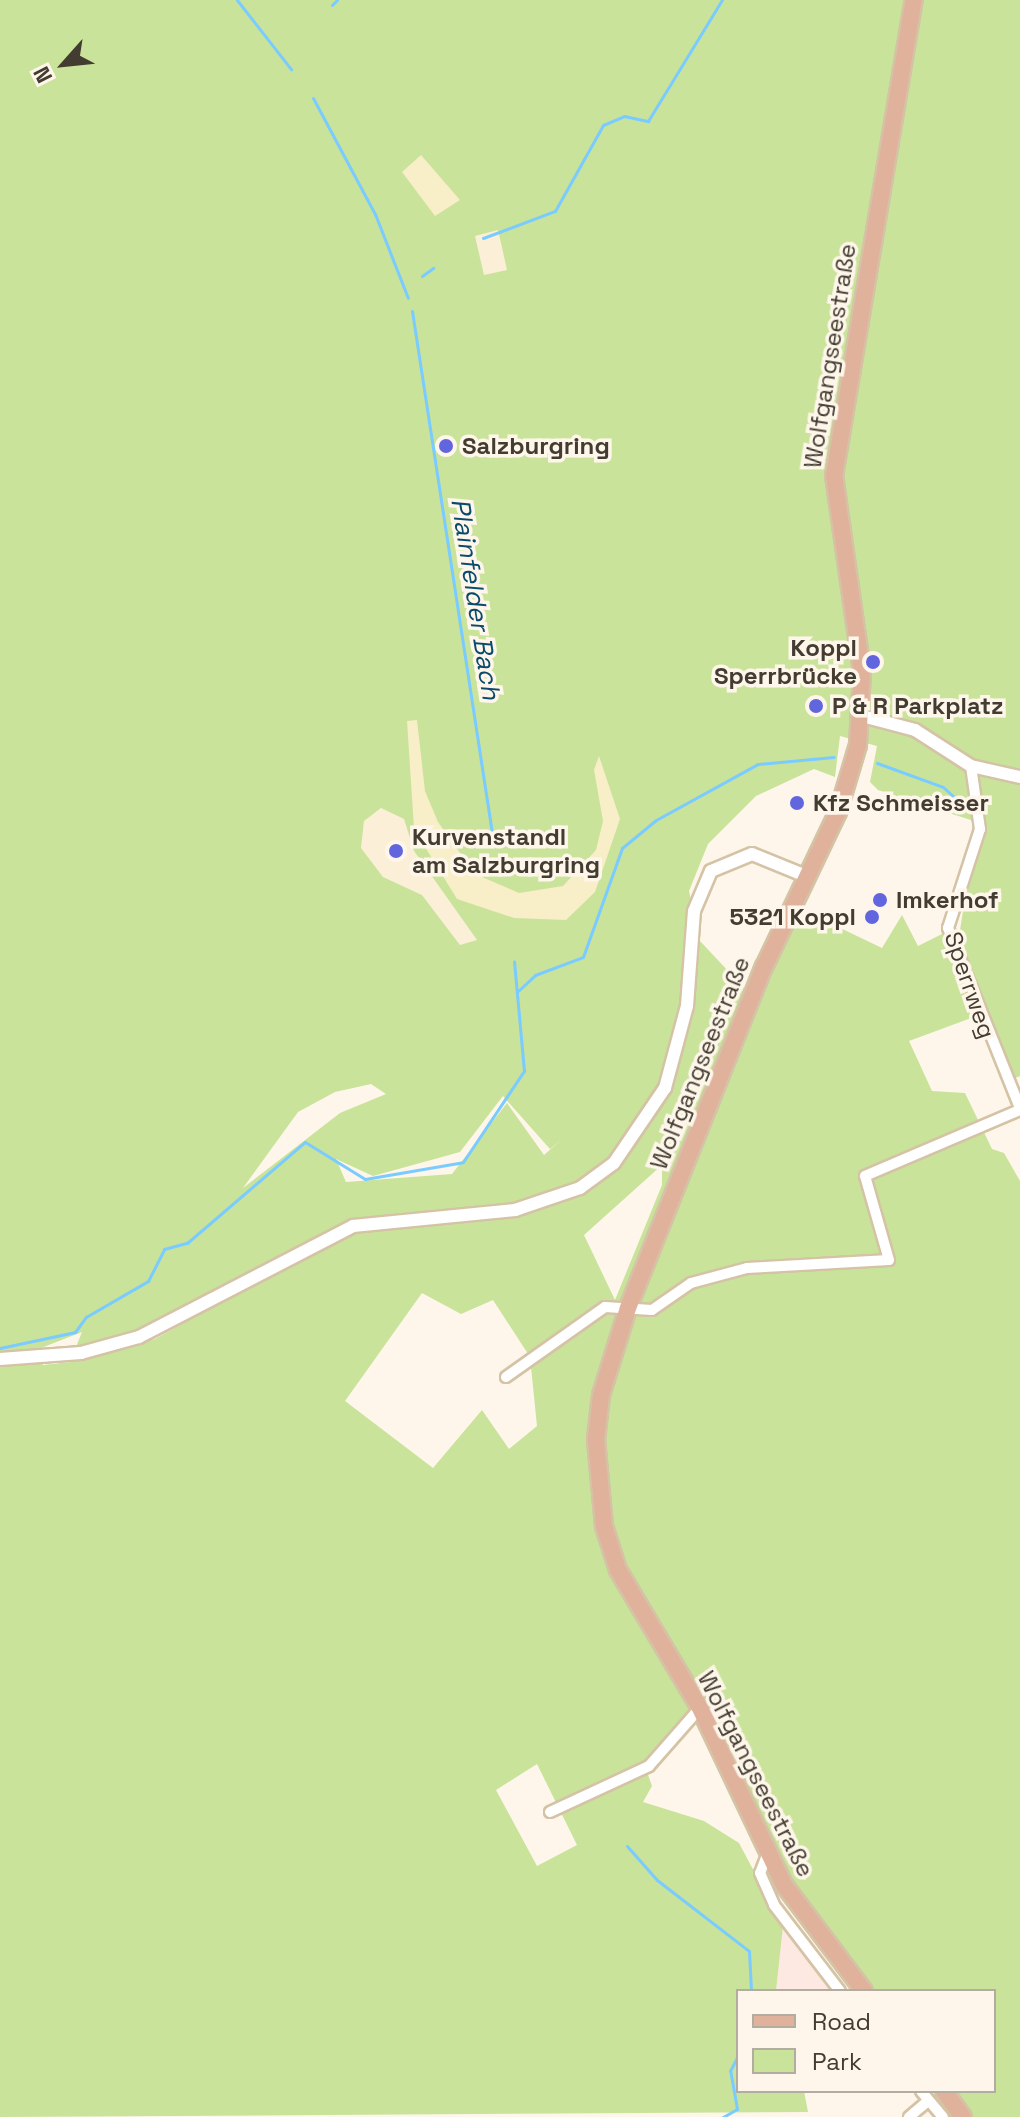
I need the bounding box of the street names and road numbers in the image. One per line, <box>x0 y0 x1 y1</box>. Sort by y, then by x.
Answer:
street label: Wolfgangseestraße <box>798 242 862 470</box>
street label: Sperrweg <box>938 928 1002 1042</box>
street label: Wolfgangseestraße <box>644 952 756 1174</box>
street label: Wolfgangseestraße <box>692 1666 820 1882</box>

